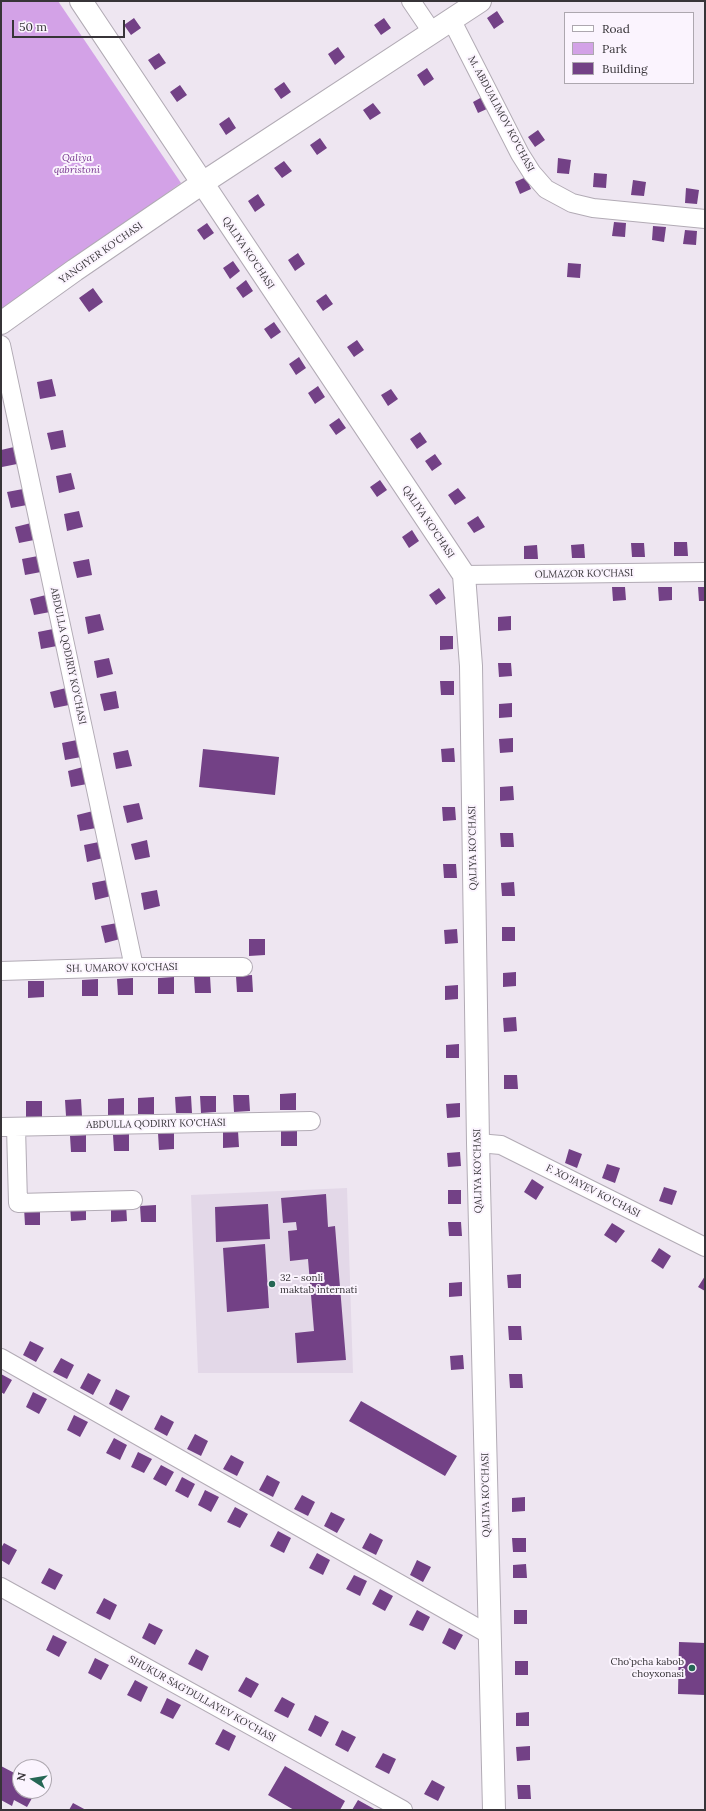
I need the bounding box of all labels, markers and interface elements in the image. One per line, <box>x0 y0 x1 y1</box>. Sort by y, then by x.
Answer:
scale bar <box>14 12 127 38</box>
legend <box>564 12 694 84</box>
text: 50 m <box>19 19 47 34</box>
text: Road <box>602 21 630 36</box>
text: Park <box>602 41 627 56</box>
street label: M. ABDUALIMOV KO'CHASI <box>465 54 537 174</box>
text: Building <box>602 61 648 76</box>
park label: Qaliya qabristoni <box>54 152 100 176</box>
street label: QALIYA KO'CHASI <box>219 214 277 292</box>
street label: YANGIYER KO'CHASI <box>57 220 145 286</box>
street label: QALIYA KO'CHASI <box>399 483 457 561</box>
street label: OLMAZOR KO'CHASI <box>535 567 633 581</box>
street label: ABDULLA QODIRIY KO'CHASI <box>48 586 88 726</box>
street label: QALIYA KO'CHASI <box>466 806 480 890</box>
street label: SH. UMAROV KO'CHASI <box>66 961 178 975</box>
street label: ABDULLA QODIRIY KO'CHASI <box>86 1117 226 1131</box>
street label: QALIYA KO'CHASI <box>471 1129 485 1213</box>
street label: F. XO'JAYEV KO'CHASI <box>544 1162 642 1220</box>
place label: 32 - sonli maktab internati <box>280 1272 357 1296</box>
marker: 32 - sonli maktab internati <box>267 1279 277 1289</box>
street label: QALIYA KO'CHASI <box>479 1453 493 1537</box>
street label: SHUKUR SAG'DULLAYEV KO'CHASI <box>126 1653 278 1745</box>
place label: Cho‘pcha kabob choyxonasi <box>610 1656 684 1680</box>
marker: Cho‘pcha kabob choyxonasi <box>687 1663 697 1673</box>
north arrow <box>12 1759 52 1799</box>
text: N <box>14 1771 29 1782</box>

